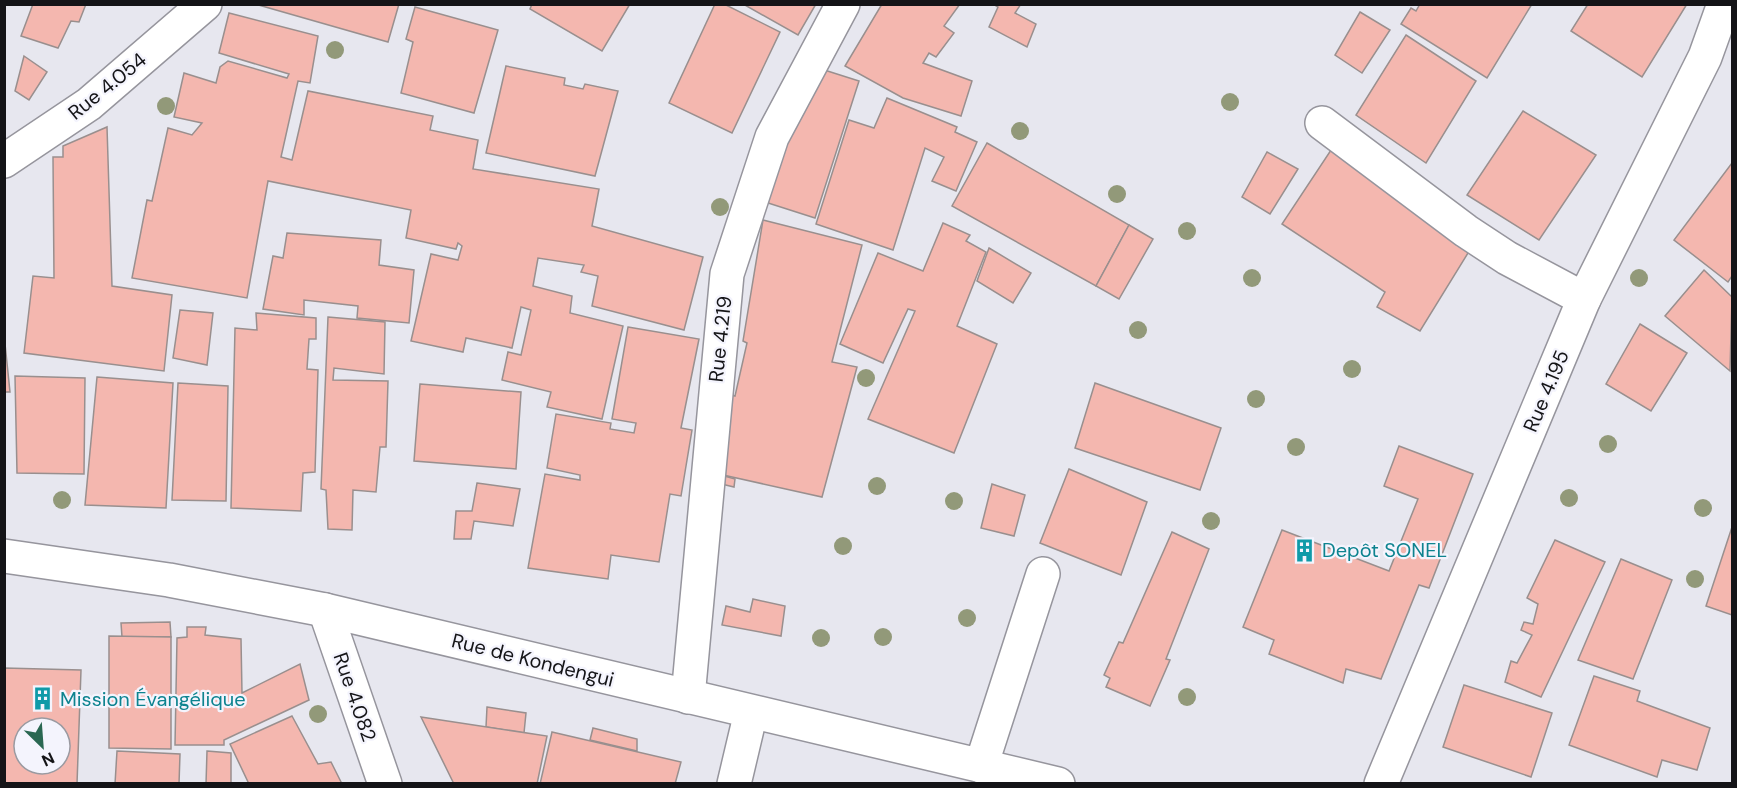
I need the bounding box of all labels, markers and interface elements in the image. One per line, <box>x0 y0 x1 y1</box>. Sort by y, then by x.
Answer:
street label: Rue 4.054 <box>63 47 151 125</box>
street label: Rue 4.219 <box>703 295 737 383</box>
street label: Rue 4.195 <box>1517 346 1575 436</box>
building icon: Depôt SONEL <box>1291 537 1317 563</box>
place label: Depôt SONEL <box>1322 537 1447 563</box>
street label: Rue de Kondengui <box>449 627 617 693</box>
street label: Rue 4.082 <box>328 649 382 745</box>
building icon: Mission Évangélique <box>29 686 55 712</box>
place label: Mission Évangélique <box>60 686 246 712</box>
north arrow <box>12 716 72 776</box>
text: N <box>38 747 58 771</box>

